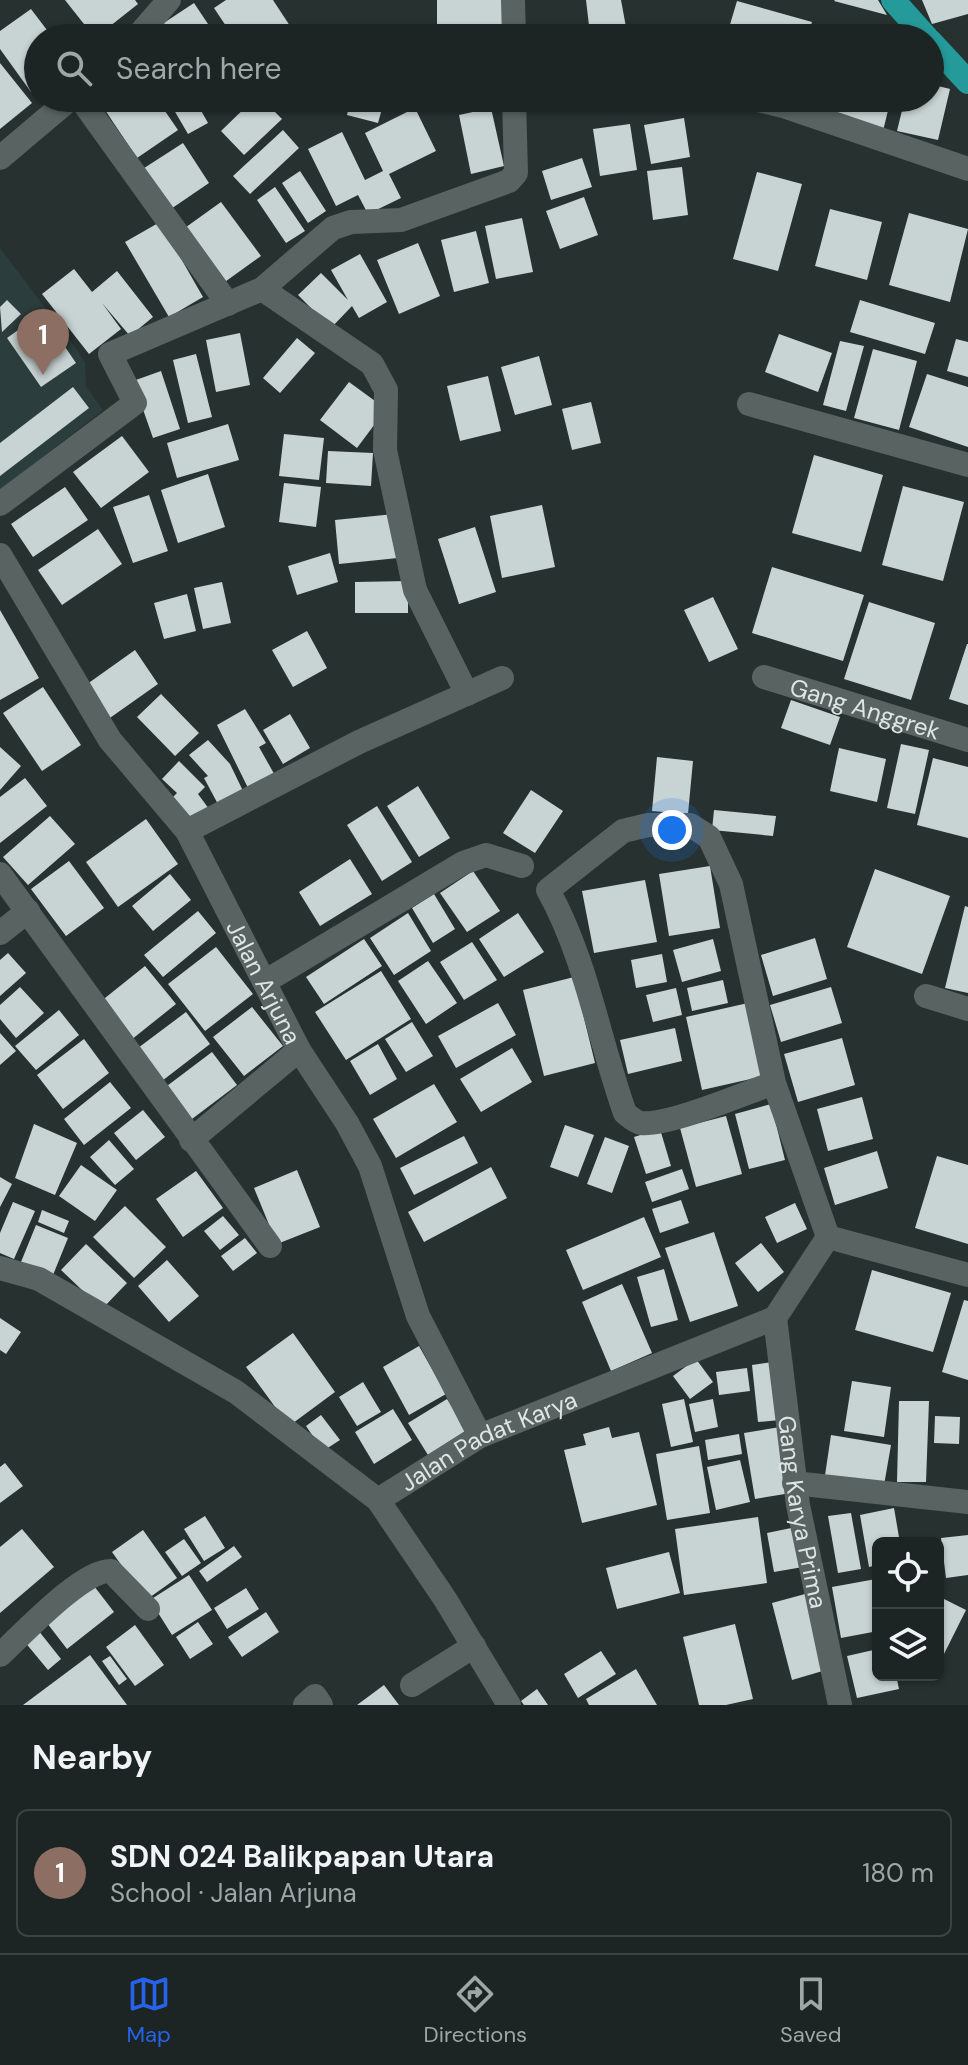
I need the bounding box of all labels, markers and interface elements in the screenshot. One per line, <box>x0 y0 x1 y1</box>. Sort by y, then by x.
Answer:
search box <box>24 24 944 112</box>
icon: search <box>52 46 96 90</box>
text: Search here <box>116 49 282 88</box>
pin: 1 <box>17 309 69 375</box>
street label: Gang Anggrek <box>786 671 944 746</box>
your location <box>652 810 692 850</box>
street label: Jalan Arjuna <box>220 915 309 1049</box>
street label: Jalan Padat Karya <box>394 1383 581 1498</box>
street label: Gang Karya Prima <box>772 1414 835 1611</box>
map controls <box>872 1537 944 1681</box>
button: locate <box>872 1537 944 1609</box>
button: layers <box>872 1609 944 1681</box>
text: Nearby <box>32 1735 152 1780</box>
text: SDN 024 Balikpapan Utara <box>110 1837 494 1876</box>
text: 1 <box>55 1856 65 1890</box>
text: 180 m <box>862 1856 934 1890</box>
text: School · Jalan Arjuna <box>110 1876 357 1910</box>
tab: Map <box>126 1972 171 2049</box>
tab: Directions <box>424 1972 527 2049</box>
tab: Saved <box>780 1972 842 2049</box>

